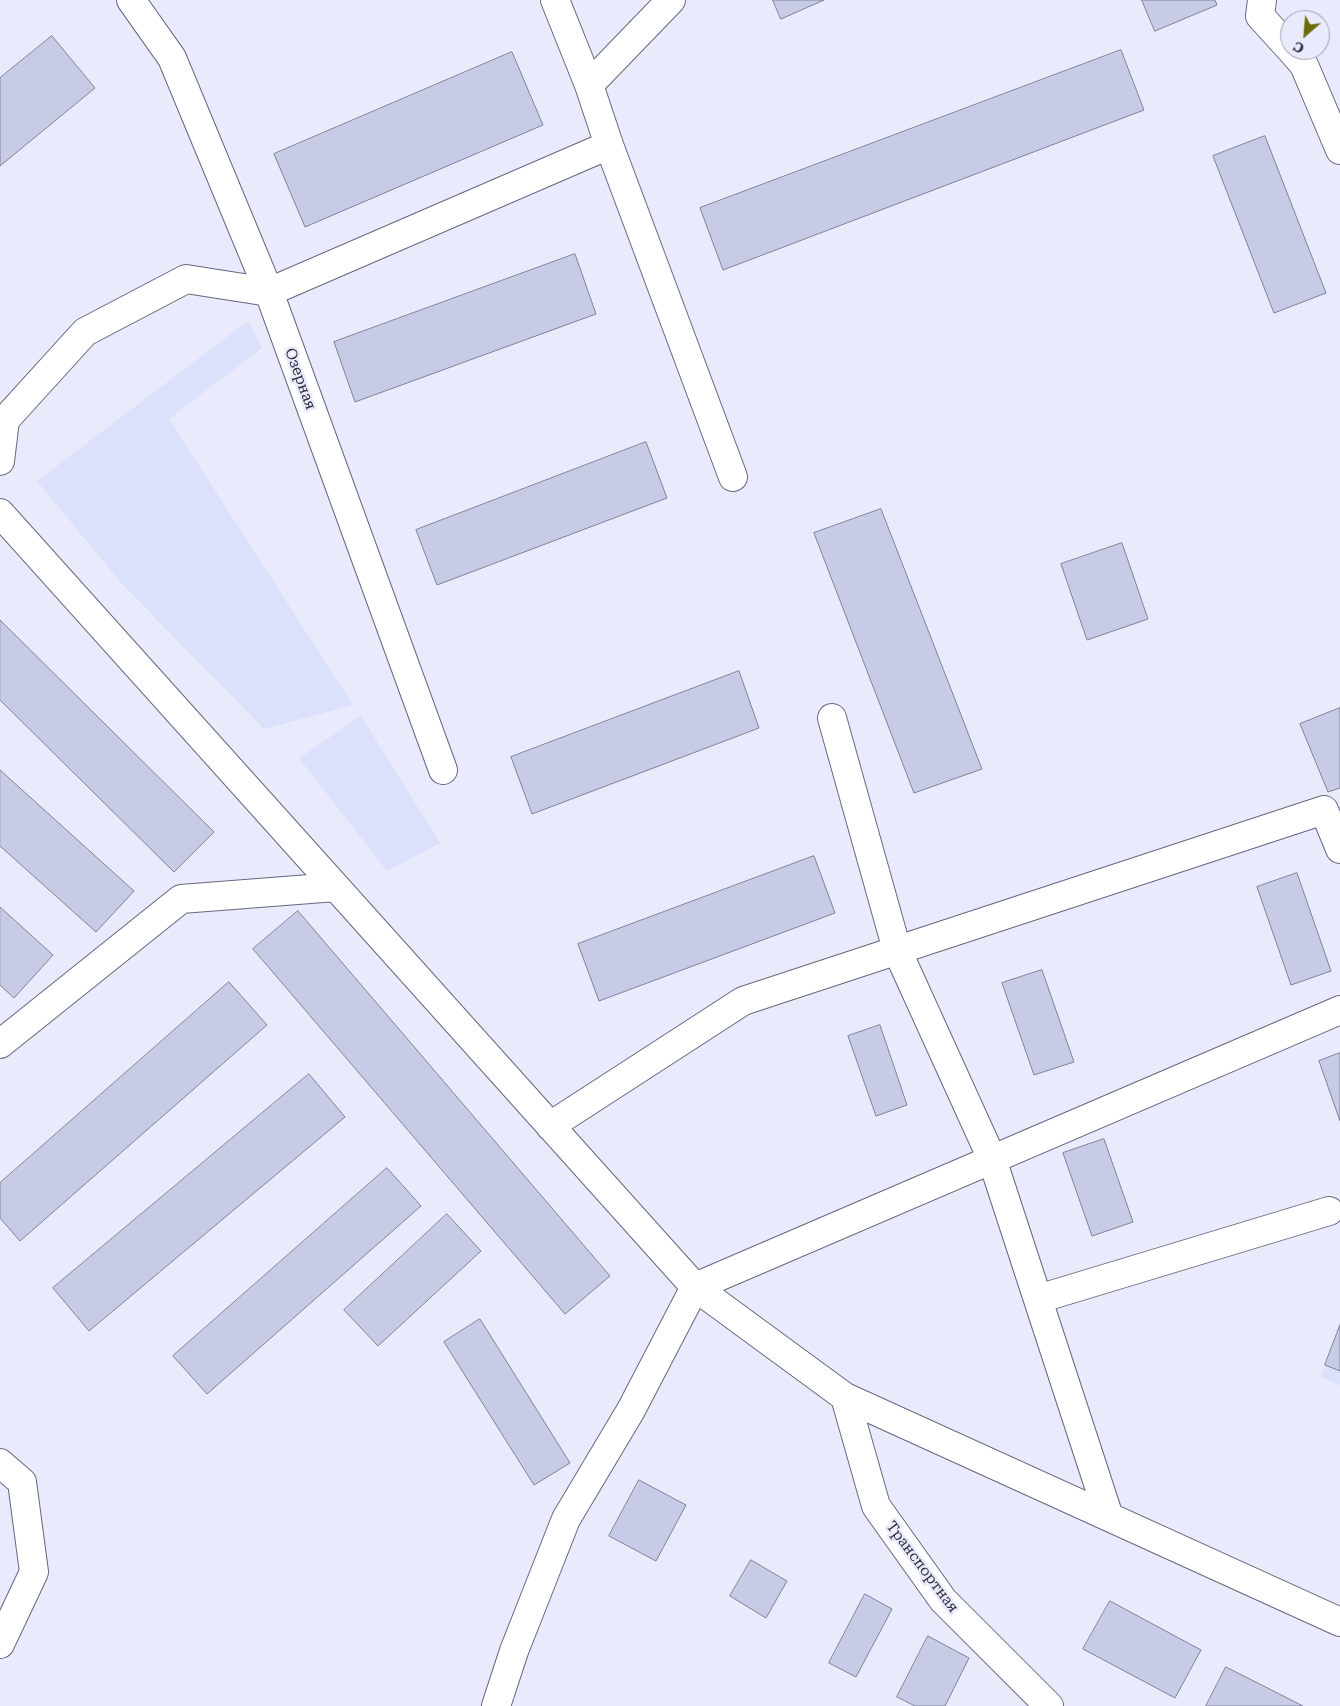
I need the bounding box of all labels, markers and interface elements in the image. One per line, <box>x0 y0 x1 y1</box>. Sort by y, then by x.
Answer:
north arrow <box>1280 10 1330 60</box>
text: С <box>1291 38 1307 57</box>
street label: Озерная <box>281 346 319 412</box>
street label: Транспортная <box>882 1518 962 1616</box>

